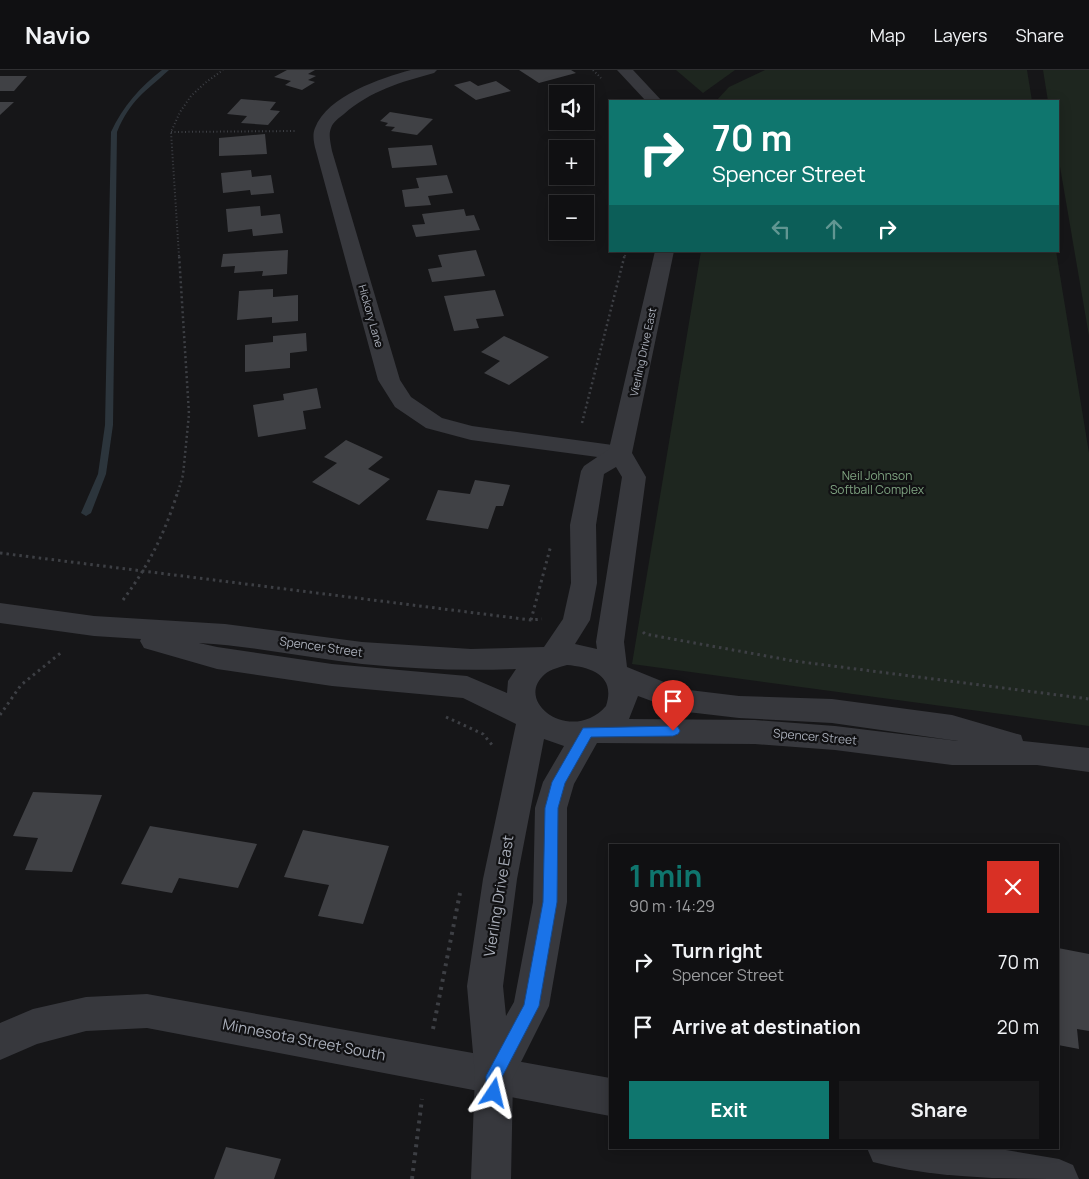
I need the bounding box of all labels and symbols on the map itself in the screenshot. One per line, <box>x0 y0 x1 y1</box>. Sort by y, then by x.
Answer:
street label: Hickory Lane <box>355 283 388 350</box>
street label: Vierling Drive East <box>626 306 659 398</box>
park label: Neil Johnson Softball Complex <box>830 467 925 498</box>
street label: Spencer Street <box>278 632 364 661</box>
pin <box>652 680 694 731</box>
street label: Spencer Street <box>773 724 858 749</box>
street label: Vierling Drive East <box>479 834 519 958</box>
street label: Minnesota Street South <box>221 1013 388 1066</box>
position arrow <box>467 1066 519 1118</box>

